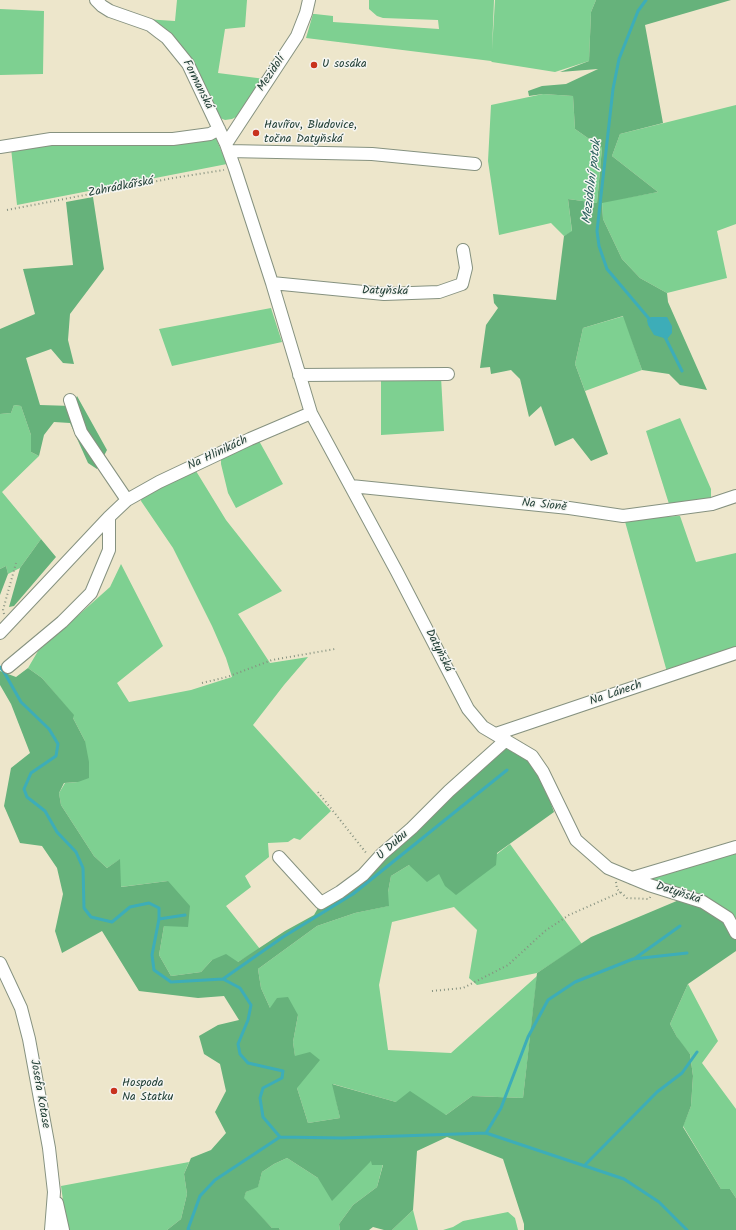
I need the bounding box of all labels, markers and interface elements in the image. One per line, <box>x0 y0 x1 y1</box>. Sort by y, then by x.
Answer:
street label: Mezidolí <box>255 53 289 95</box>
street label: Formanská <box>178 58 216 112</box>
place label: U sosáka <box>322 58 367 72</box>
marker: U sosáka <box>309 60 319 70</box>
place label: Havířov, Bludovice, točna Datyňská <box>264 119 357 147</box>
marker: Havířov, Bludovice, točna Datyňská <box>251 128 261 138</box>
water label: Mezidolní potok <box>580 139 606 225</box>
street label: Zahrádkářská <box>87 175 155 201</box>
street label: Datyňská <box>362 284 408 300</box>
street label: Na Hlinikách <box>186 434 250 474</box>
street label: Na Sioně <box>521 496 567 516</box>
street label: Datyňská <box>421 627 455 675</box>
street label: Na Lánech <box>588 678 644 710</box>
street label: U Dubu <box>374 828 412 864</box>
street label: Datyňská <box>654 880 702 908</box>
street label: Josefa Kotase <box>26 1058 52 1130</box>
place label: Hospoda Na Statku <box>122 1077 173 1105</box>
marker: Hospoda Na Statku <box>109 1086 119 1096</box>

